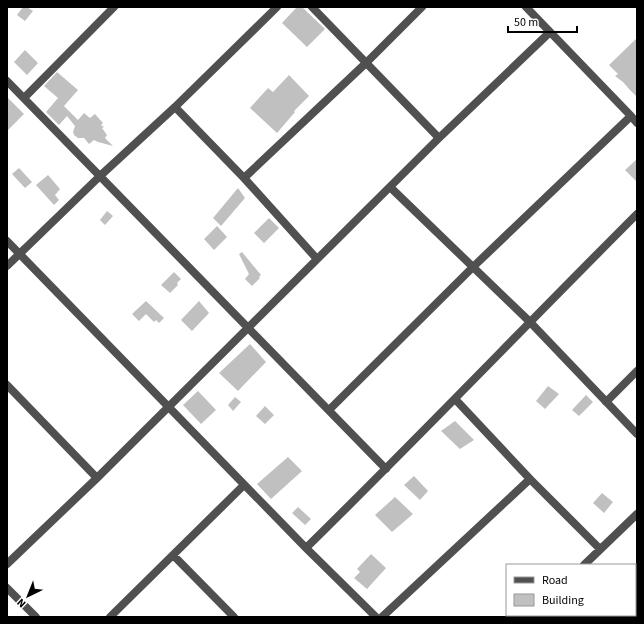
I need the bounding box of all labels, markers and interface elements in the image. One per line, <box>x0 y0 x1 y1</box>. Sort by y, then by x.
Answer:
scale bar <box>508 8 577 34</box>
text: 50 m <box>514 14 538 31</box>
legend <box>506 564 636 616</box>
text: Road <box>542 572 568 589</box>
north arrow <box>8 576 48 616</box>
text: Building <box>542 592 584 609</box>
text: N <box>14 595 29 611</box>

